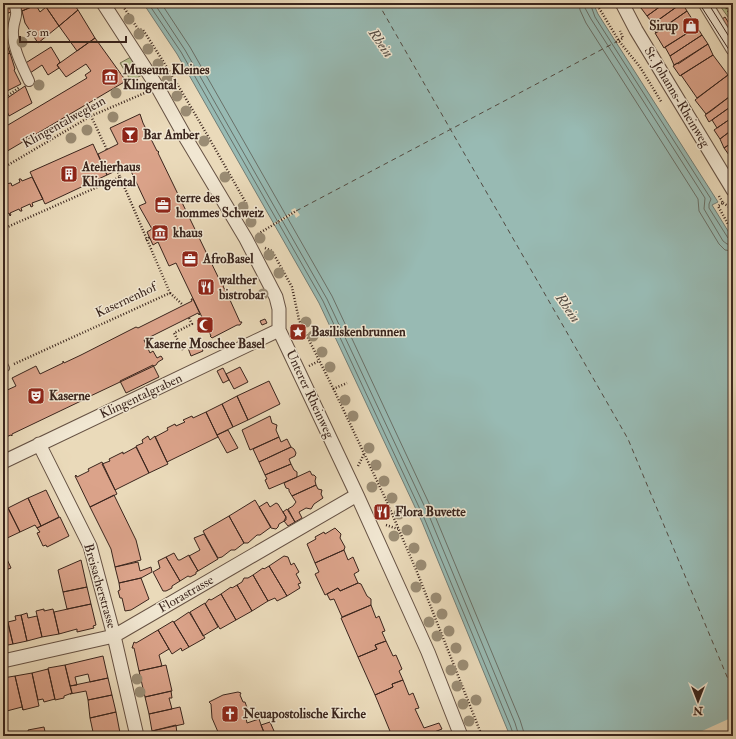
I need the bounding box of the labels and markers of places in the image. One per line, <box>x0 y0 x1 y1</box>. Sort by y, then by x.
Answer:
shop icon: Sirup <box>681 16 701 36</box>
place label: Sirup <box>649 18 678 35</box>
place label: Museum Kleines Klingental <box>122 62 210 94</box>
museum icon: Museum Kleines Klingental <box>100 67 120 87</box>
bar icon: Bar Amber <box>120 125 140 145</box>
place label: Bar Amber <box>143 127 201 143</box>
place label: Atelierhaus Klingental <box>81 159 141 191</box>
building icon: Atelierhaus Klingental <box>59 164 79 184</box>
place label: terre des hommes Schweiz <box>176 190 265 221</box>
office icon: terre des hommes Schweiz <box>153 195 173 215</box>
museum icon: khaus <box>150 223 170 243</box>
place label: khaus <box>172 225 203 241</box>
office icon: AfroBasel <box>180 249 200 269</box>
place label: AfroBasel <box>202 251 254 267</box>
place label: walther bistrobar <box>218 272 266 303</box>
restaurant icon: walther bistrobar <box>196 277 216 297</box>
mosque icon: Kaserne Moschee Basel <box>195 315 215 335</box>
place icon: Basiliskenbrunnen <box>288 322 308 342</box>
place label: Basiliskenbrunnen <box>311 324 406 340</box>
place label: Kaserne Moschee Basel <box>145 336 266 352</box>
theatre icon: Kaserne <box>26 386 46 406</box>
place label: Kaserne <box>49 388 91 404</box>
restaurant icon: Flora Buvette <box>372 502 392 522</box>
place label: Flora Buvette <box>395 504 466 520</box>
church icon: Neuapostolische Kirche <box>220 704 240 724</box>
place label: Neuapostolische Kirche <box>242 706 366 723</box>

